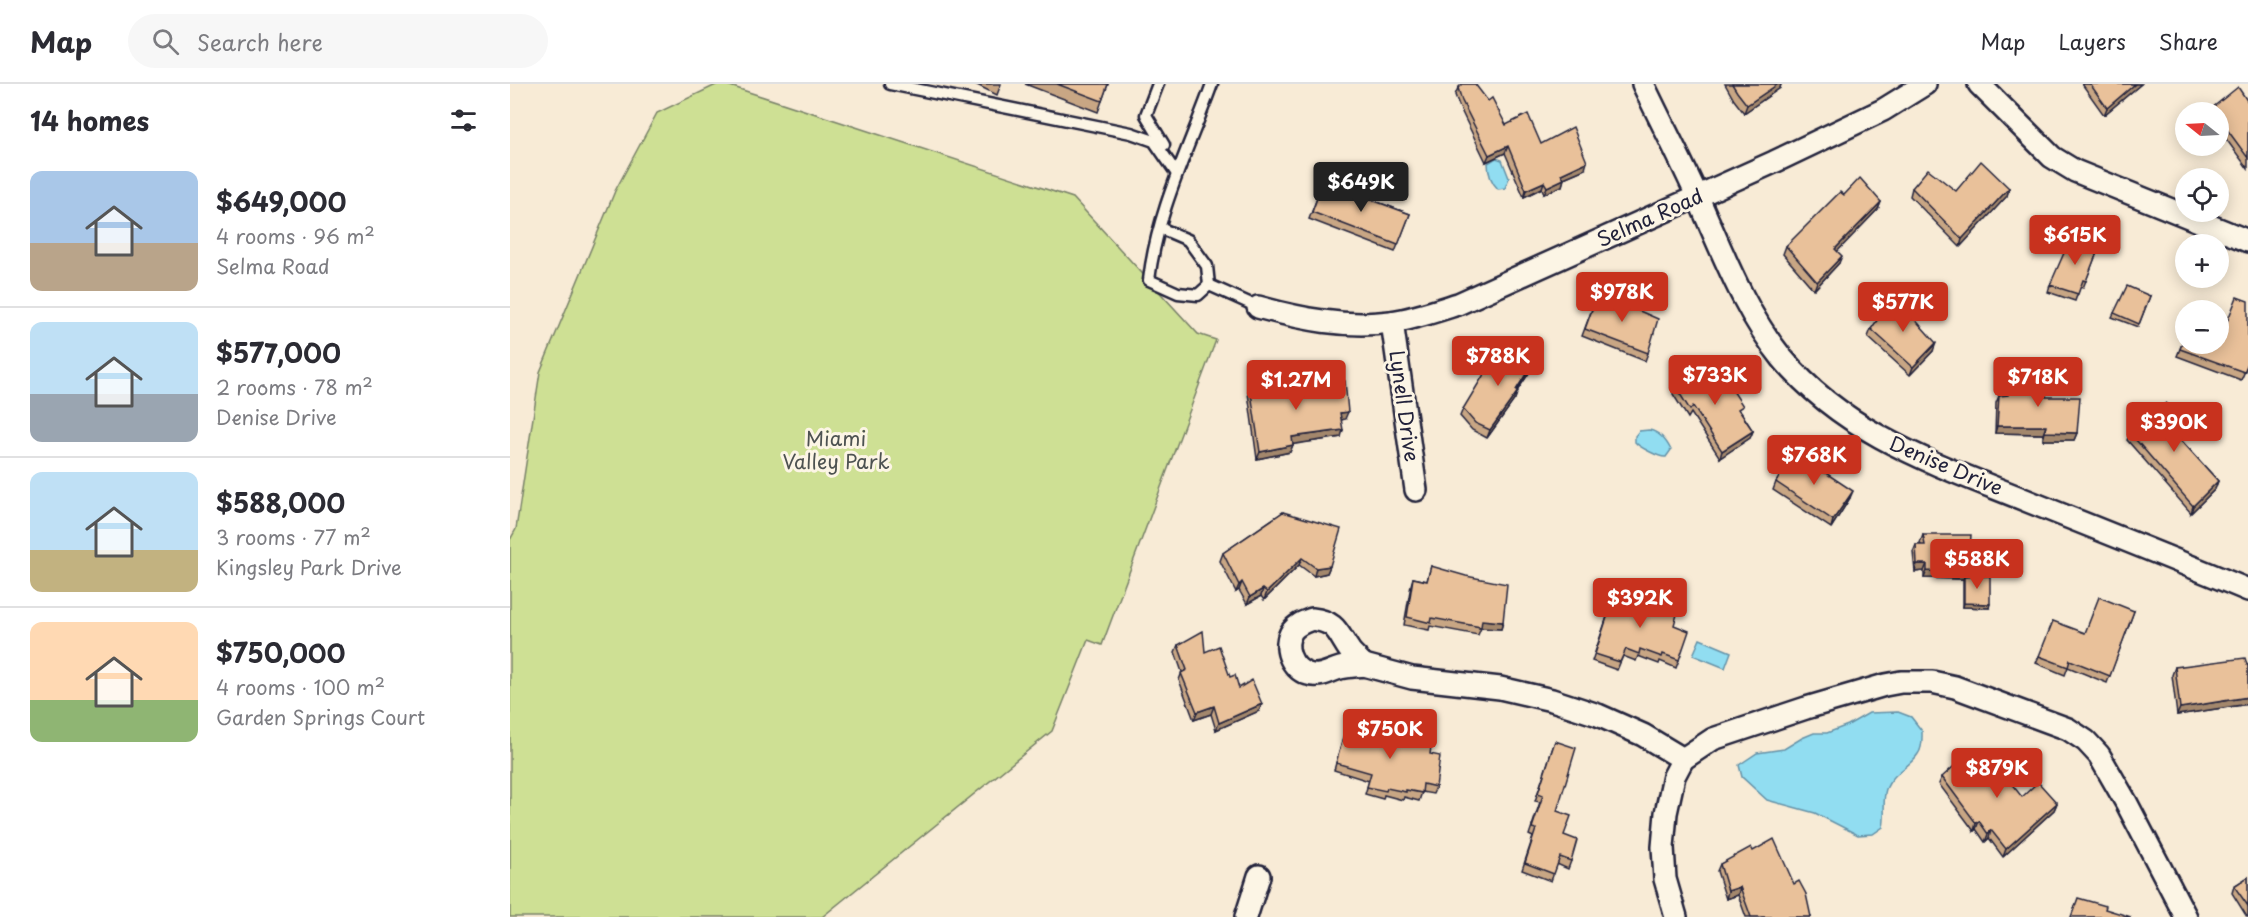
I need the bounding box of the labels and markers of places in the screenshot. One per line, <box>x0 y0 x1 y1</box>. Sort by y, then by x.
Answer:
pin: $649K <box>1319 162 1403 213</box>
pin: $615K <box>2033 215 2117 266</box>
pin: $978K <box>1580 272 1664 323</box>
pin: $577K <box>1861 282 1945 333</box>
pin: $788K <box>1456 336 1540 387</box>
pin: $733K <box>1673 355 1757 406</box>
pin: $718K <box>1996 357 2080 408</box>
pin: $1.27M <box>1247 360 1345 411</box>
pin: $390K <box>2132 402 2216 453</box>
pin: $768K <box>1772 435 1856 486</box>
pin: $588K <box>1935 539 2019 590</box>
pin: $392K <box>1598 578 1682 629</box>
pin: $750K <box>1348 709 1432 760</box>
pin: $879K <box>1955 748 2039 799</box>

